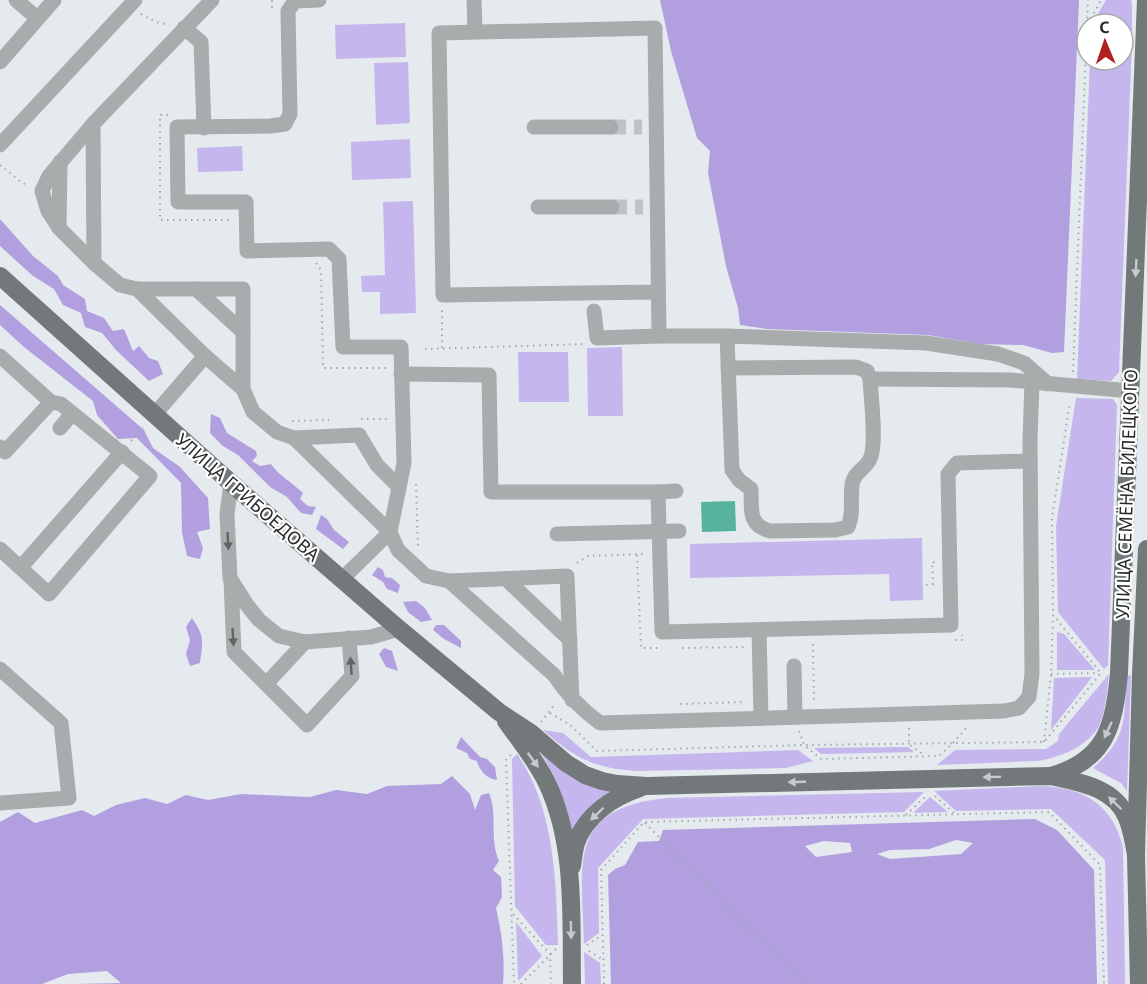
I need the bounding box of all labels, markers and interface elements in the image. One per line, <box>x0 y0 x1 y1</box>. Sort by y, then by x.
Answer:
north arrow <box>1075 12 1135 72</box>
text: С <box>1099 16 1110 38</box>
one-way arrow <box>1131 259 1140 278</box>
street label: УЛИЦА СЕМЁНА БИЛЕЦКОГО <box>1110 369 1142 619</box>
street label: УЛИЦА ГРИБОЕДОВА <box>171 428 326 567</box>
one-way arrow <box>224 532 233 551</box>
one-way arrow <box>228 627 238 646</box>
one-way arrow <box>347 656 356 675</box>
one-way arrow <box>1103 722 1112 739</box>
one-way arrow <box>527 752 539 767</box>
one-way arrow <box>983 772 1002 782</box>
one-way arrow <box>788 777 807 787</box>
one-way arrow <box>1108 795 1122 810</box>
one-way arrow <box>589 807 604 821</box>
one-way arrow <box>566 921 576 940</box>

